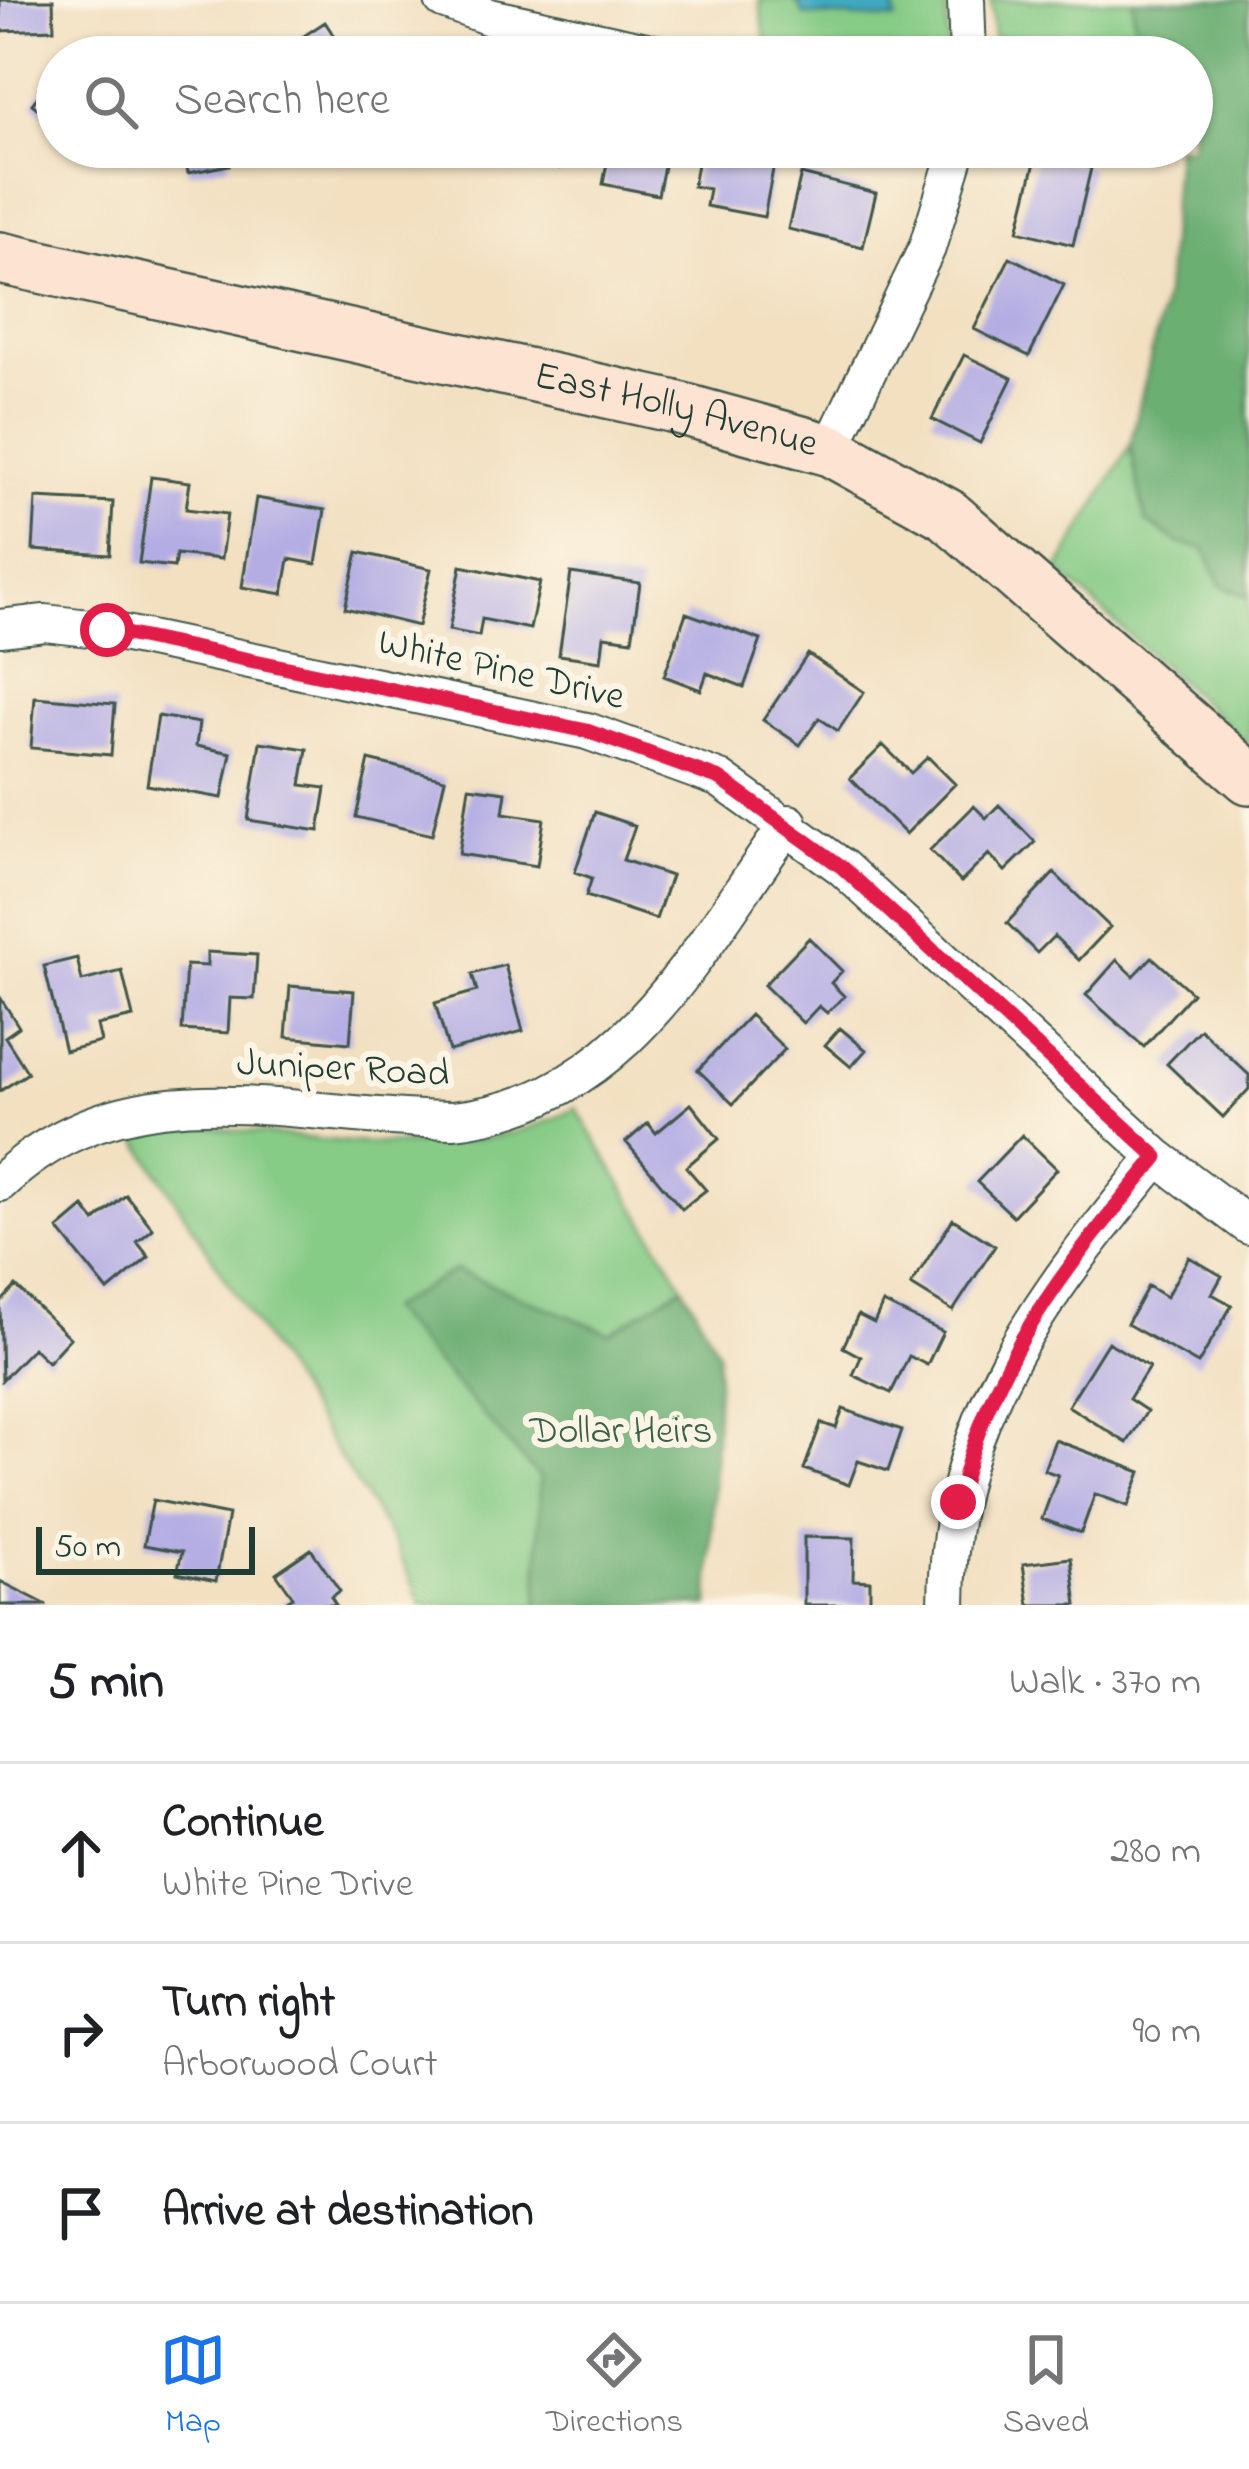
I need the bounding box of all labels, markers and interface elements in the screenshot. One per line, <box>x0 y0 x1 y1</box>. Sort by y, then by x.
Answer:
search box <box>36 36 1213 168</box>
icon: search <box>78 69 144 135</box>
text: Search here <box>174 69 390 135</box>
street label: East Holly Avenue <box>529 348 825 474</box>
route start <box>80 603 134 657</box>
street label: White Pine Drive <box>372 615 630 727</box>
street label: Juniper Road <box>235 1036 451 1104</box>
park label: Dollar Heirs <box>529 1404 712 1461</box>
route end <box>931 1475 985 1529</box>
scale bar <box>36 1521 255 1574</box>
text: 50 m <box>54 1524 121 1572</box>
text: 5 min <box>48 1646 164 1721</box>
text: Walk · 370 m <box>1009 1655 1201 1712</box>
text: Continue <box>162 1791 323 1857</box>
icon: ahead <box>48 1820 114 1886</box>
text: 280 m <box>1110 1824 1201 1881</box>
text: White Pine Drive <box>162 1857 413 1914</box>
text: Turn right <box>162 1971 335 2037</box>
icon: right <box>48 2000 114 2066</box>
text: 90 m <box>1132 2004 1201 2061</box>
text: Arborwood Court <box>162 2037 438 2094</box>
icon: arrive <box>48 2180 114 2246</box>
text: Arrive at destination <box>162 2180 533 2246</box>
tab: Map <box>160 2327 226 2447</box>
tab: Directions <box>546 2327 683 2447</box>
tab: Saved <box>1003 2327 1089 2447</box>

